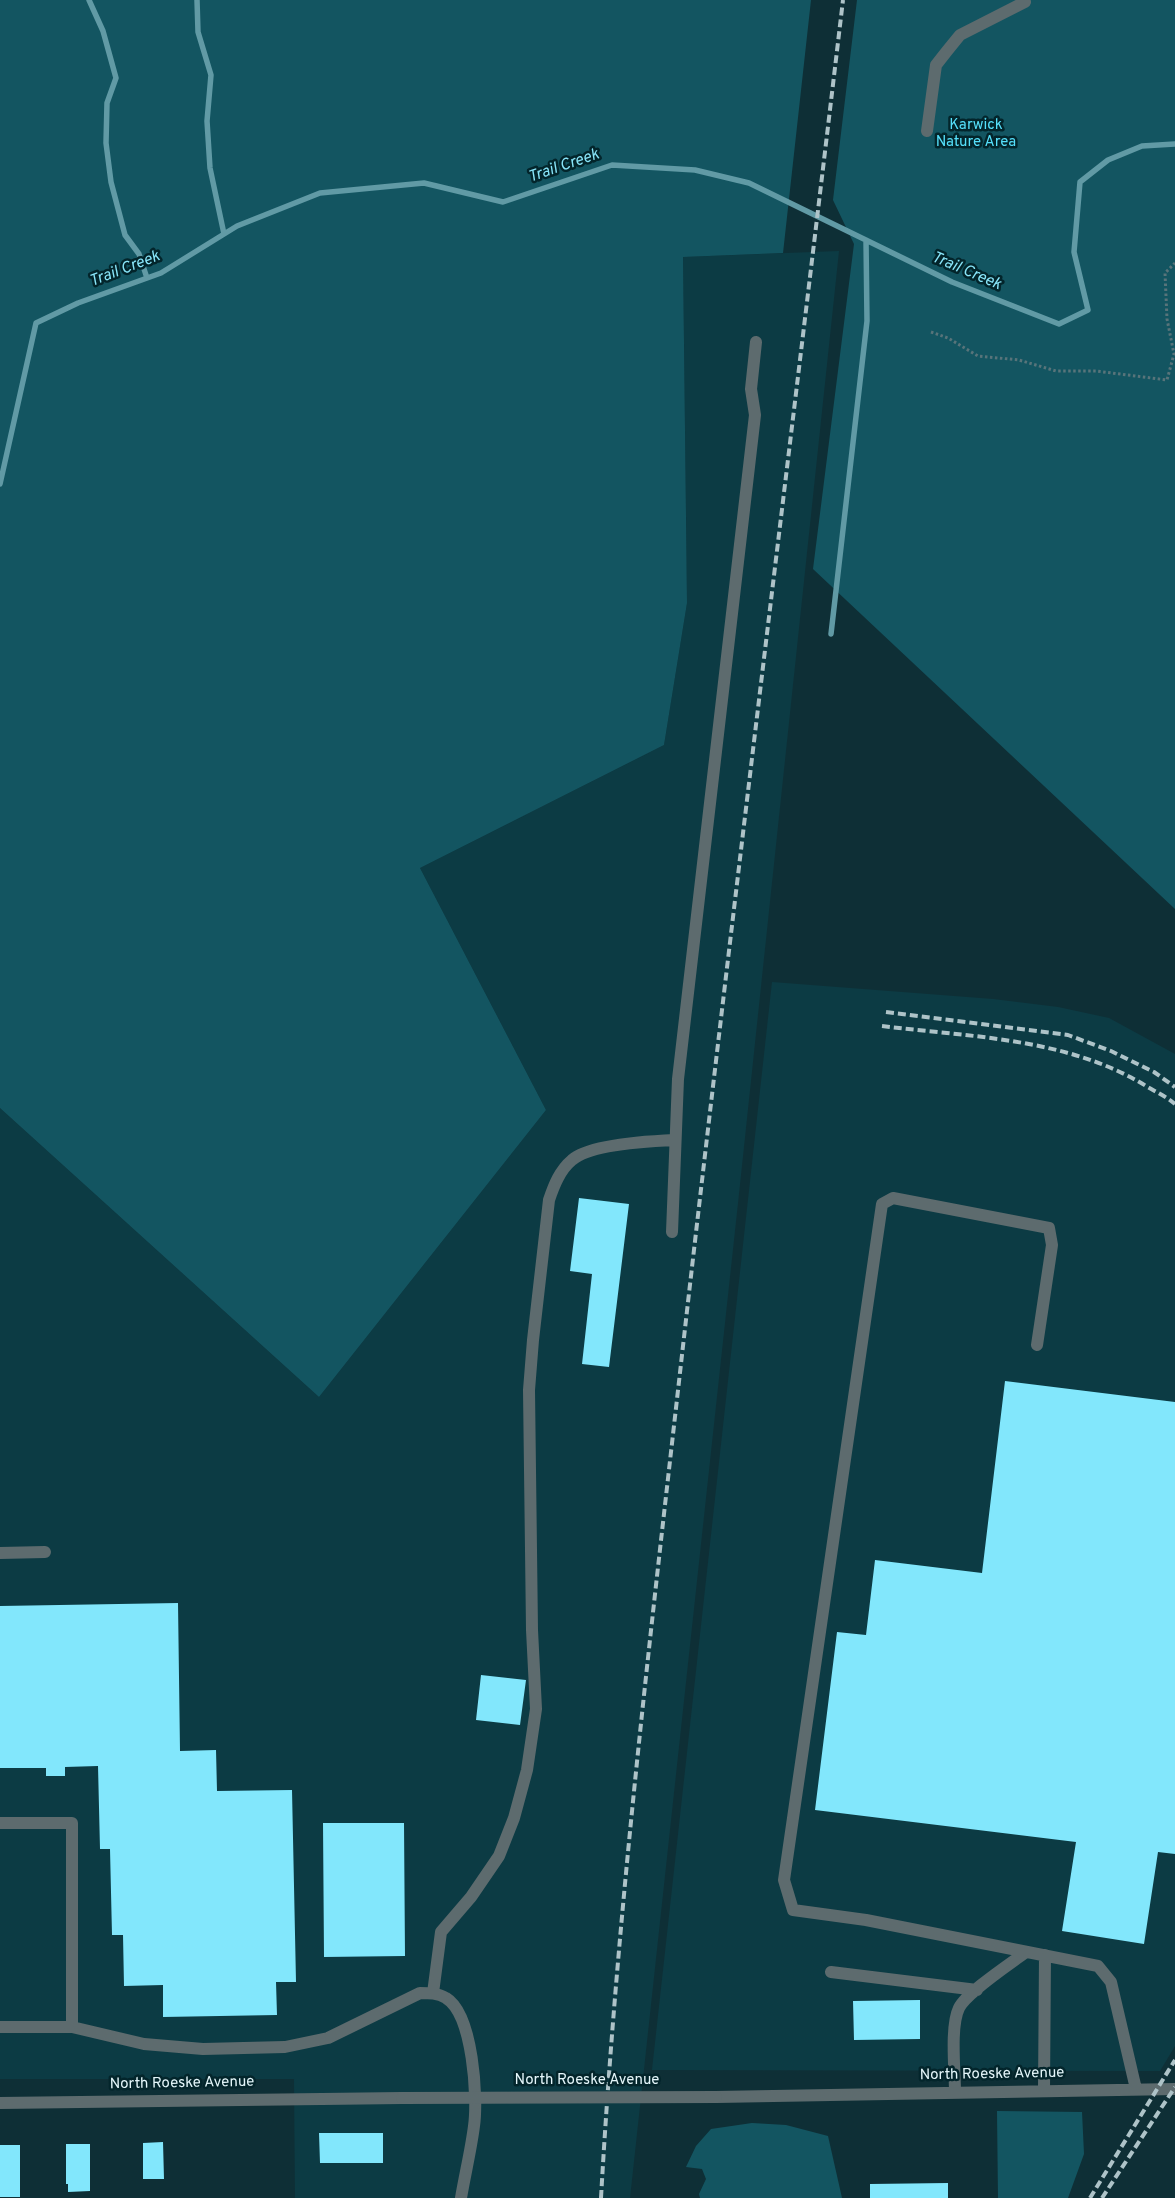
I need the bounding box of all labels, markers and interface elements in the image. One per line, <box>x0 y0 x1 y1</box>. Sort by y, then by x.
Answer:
park label: Karwick Nature Area <box>936 117 1016 152</box>
water label: Trail Creek <box>526 146 602 188</box>
water label: Trail Creek <box>87 248 163 292</box>
water label: Trail Creek <box>928 249 1004 295</box>
street label: North Roeske Avenue <box>919 2065 1065 2085</box>
street label: North Roeske Avenue <box>515 2072 659 2090</box>
street label: North Roeske Avenue <box>109 2074 255 2094</box>

